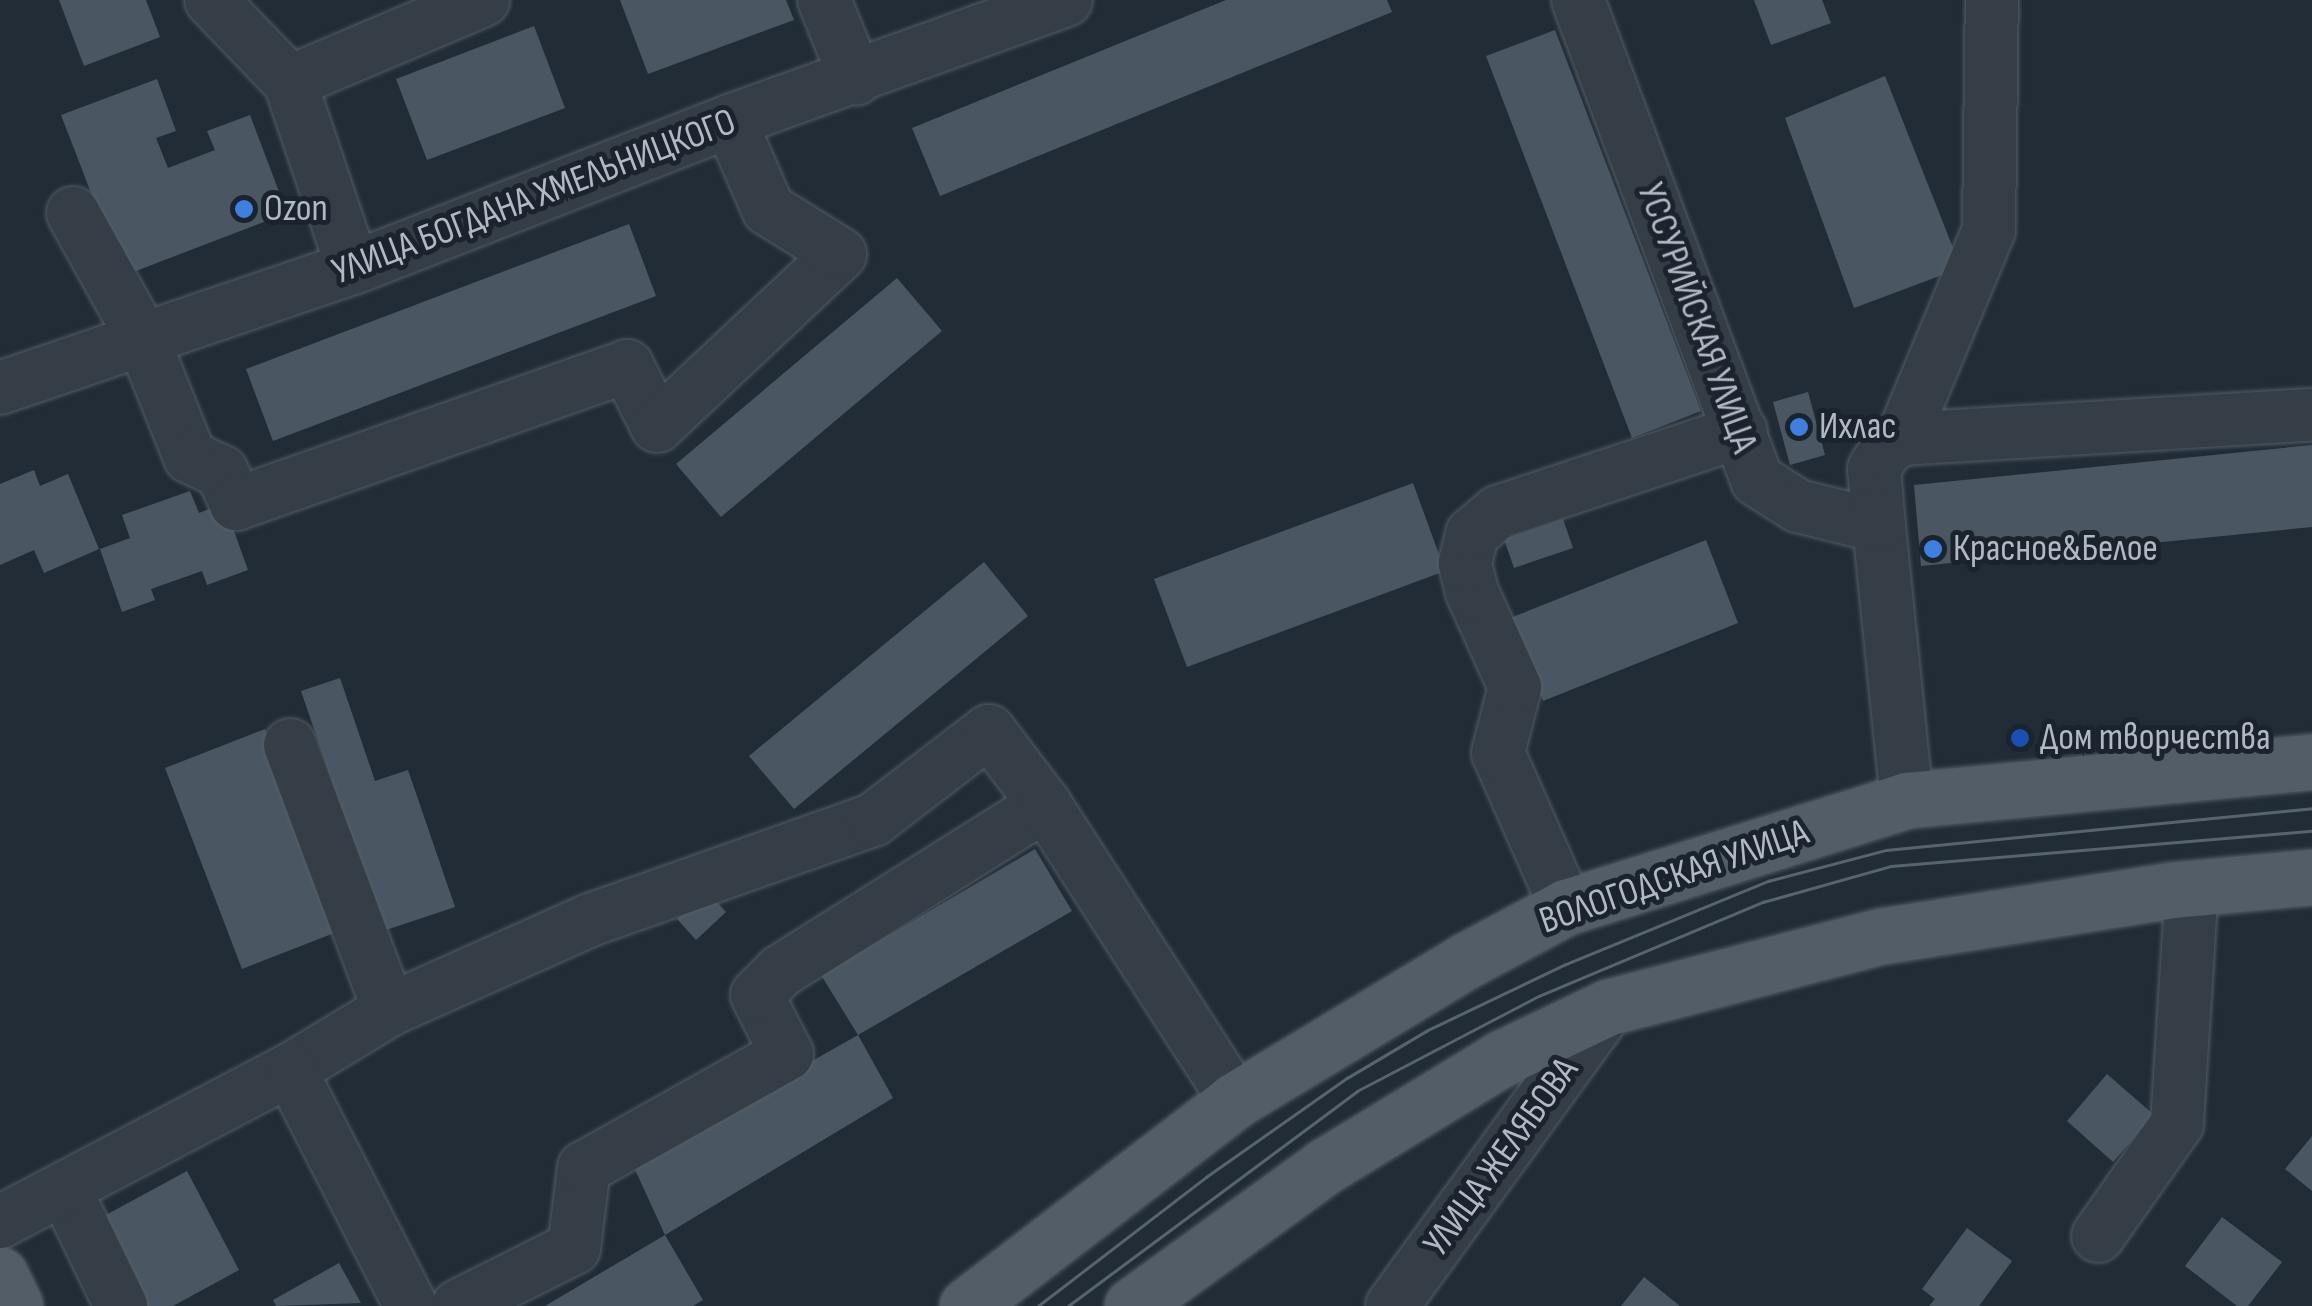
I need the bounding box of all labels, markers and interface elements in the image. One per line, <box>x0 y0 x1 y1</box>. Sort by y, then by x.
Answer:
street label: УЛИЦА БОГДАНА ХМЕЛЬНИЦКОГО <box>326 99 742 295</box>
street label: УССУРИЙСКАЯ УЛИЦА <box>1627 177 1767 459</box>
place label: Ozon <box>264 186 328 232</box>
marker: Ozon <box>233 198 255 220</box>
place label: Ихлас <box>1819 404 1897 450</box>
marker: Ихлас <box>1788 416 1810 438</box>
place label: Красное&Белое <box>1953 526 2158 572</box>
marker: Красное&Белое <box>1922 538 1944 560</box>
place label: Дом творчества <box>2040 715 2271 761</box>
marker: Дом творчества <box>2009 727 2031 749</box>
street label: ВОЛОГОДСКАЯ УЛИЦА <box>1534 810 1814 944</box>
street label: УЛИЦА ЖЕЛЯБОВА <box>1414 1049 1588 1265</box>

